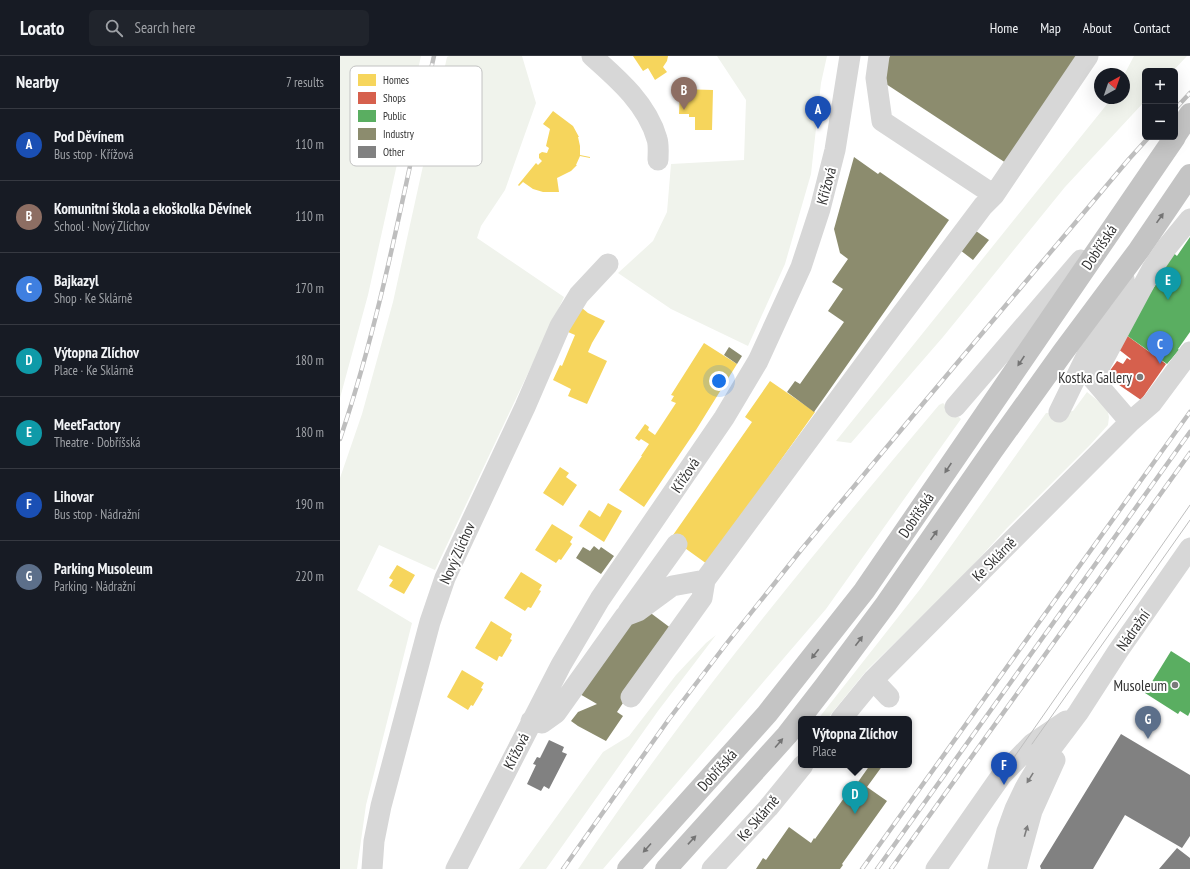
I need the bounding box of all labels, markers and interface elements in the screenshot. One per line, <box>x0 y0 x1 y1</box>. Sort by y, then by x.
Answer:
search box <box>89 10 369 46</box>
text: Locato <box>20 16 65 40</box>
icon: search <box>103 17 125 39</box>
text: Search here <box>135 18 195 37</box>
text: Home <box>990 19 1018 37</box>
text: Map <box>1040 19 1061 37</box>
text: About <box>1083 19 1112 37</box>
text: Contact <box>1134 19 1170 37</box>
legend <box>350 66 482 166</box>
north arrow <box>1094 68 1130 104</box>
map controls <box>1142 68 1178 140</box>
button: + <box>1142 68 1178 104</box>
text: Nearby <box>16 71 59 93</box>
text: Homes <box>383 73 409 87</box>
text: 7 results <box>286 74 324 91</box>
pin: B <box>671 77 697 110</box>
text: Shops <box>383 91 406 105</box>
pin: A <box>805 96 831 129</box>
button: − <box>1142 104 1178 140</box>
text: Public <box>383 109 406 123</box>
text: Pod Děvínem <box>54 127 124 146</box>
text: Industry <box>383 127 415 141</box>
text: A <box>26 136 32 153</box>
text: 110 m <box>295 136 324 153</box>
text: Other <box>383 145 404 159</box>
text: Bus stop · Křížová <box>54 146 133 163</box>
street label: Křížová <box>812 165 840 207</box>
text: Komunitní škola a ekoškolka Děvínek <box>54 199 251 218</box>
text: B <box>26 208 32 225</box>
text: 110 m <box>295 208 324 225</box>
one-way arrow <box>1156 213 1164 223</box>
text: School · Nový Zlíchov <box>54 218 150 235</box>
street label: Dobříšská <box>1077 221 1121 273</box>
pin: E <box>1155 267 1181 300</box>
text: Bajkazyl <box>54 271 99 290</box>
text: C <box>26 280 32 297</box>
text: 170 m <box>295 280 324 297</box>
text: Shop · Ke Sklárně <box>54 290 132 307</box>
pin: C <box>1147 331 1173 364</box>
text: Výtopna Zlíchov <box>54 343 139 362</box>
text: D <box>26 352 32 369</box>
text: 180 m <box>295 352 324 369</box>
one-way arrow <box>1017 356 1025 366</box>
text: Place · Ke Sklárně <box>54 362 134 379</box>
place label: Kostka Gallery <box>1058 368 1132 387</box>
your location <box>709 371 729 391</box>
marker: Kostka Gallery <box>1135 372 1145 382</box>
text: MeetFactory <box>54 415 120 434</box>
text: E <box>26 424 32 441</box>
text: 180 m <box>295 424 324 441</box>
text: Theatre · Dobříšská <box>54 434 140 451</box>
street label: Křížová <box>666 454 704 496</box>
one-way arrow <box>944 463 952 473</box>
text: Lihovar <box>54 487 94 506</box>
street label: Dobříšská <box>894 489 938 541</box>
text: F <box>26 496 32 513</box>
text: 190 m <box>295 496 324 513</box>
text: Bus stop · Nádražní <box>54 506 140 523</box>
street label: Nový Zlíchov <box>435 519 479 587</box>
one-way arrow <box>930 530 938 540</box>
street label: Ke Sklárně <box>968 533 1020 585</box>
text: Parking Musoleum <box>54 559 153 578</box>
text: G <box>26 568 32 585</box>
text: 220 m <box>295 568 324 585</box>
text: Parking · Nádražní <box>54 578 136 595</box>
street label: Nádražní <box>1112 605 1154 654</box>
one-way arrow <box>855 635 863 646</box>
one-way arrow <box>810 649 819 660</box>
place label: Musoleum <box>1113 676 1167 695</box>
marker: Musoleum <box>1170 680 1180 690</box>
pin: G <box>1135 706 1161 739</box>
popup <box>798 716 912 768</box>
text: Výtopna Zlíchov <box>812 724 898 743</box>
street label: Křížová <box>499 730 533 772</box>
one-way arrow <box>775 738 784 749</box>
text: Place <box>812 743 836 760</box>
street label: Dobříšská <box>693 745 741 795</box>
pin: F <box>991 752 1017 785</box>
one-way arrow <box>1027 772 1034 784</box>
pin: D <box>842 781 868 814</box>
street label: Ke Sklárně <box>733 791 783 845</box>
one-way arrow <box>1023 825 1029 837</box>
one-way arrow <box>688 835 697 845</box>
one-way arrow <box>642 842 651 853</box>

